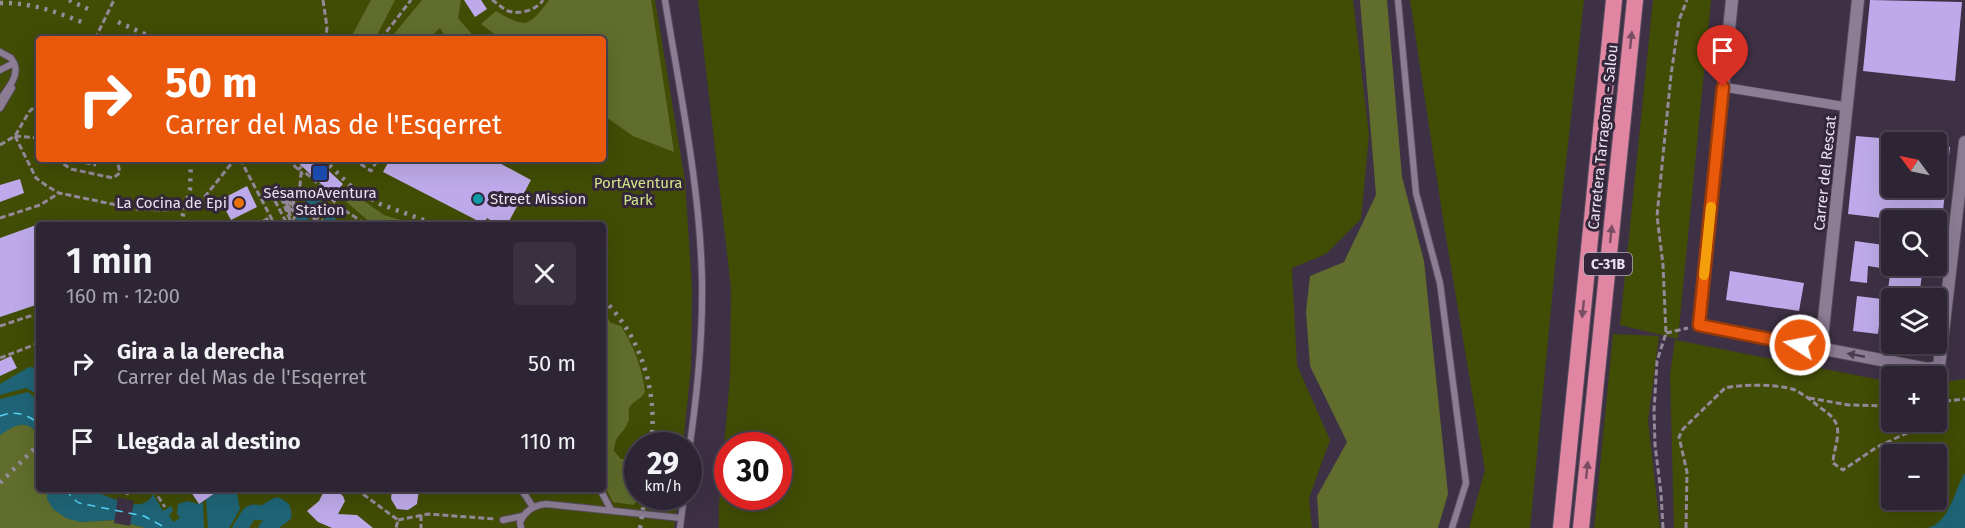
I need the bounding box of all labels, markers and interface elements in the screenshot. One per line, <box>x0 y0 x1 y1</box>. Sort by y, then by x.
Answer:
pin <box>1697 25 1748 87</box>
one-way arrow <box>1626 30 1636 49</box>
icon: arrive <box>1706 34 1739 67</box>
street label: Carretera Tarragona - Salou <box>1584 44 1622 230</box>
text: 50 m <box>165 58 258 108</box>
icon: right <box>66 60 144 138</box>
text: Carrer del Mas de l'Esqerret <box>165 109 502 141</box>
street label: Carrer del Rescat <box>1810 114 1840 231</box>
north arrow <box>1881 132 1947 198</box>
map controls <box>1881 132 1947 510</box>
marker: SésamoAventura Station <box>311 164 329 182</box>
park label: PortAventura Park <box>594 174 682 209</box>
place label: SésamoAventura Station <box>263 184 377 219</box>
place label: Street Mission <box>490 190 586 208</box>
marker: Street Mission <box>471 192 485 206</box>
place label: La Cocina de Epi <box>116 194 227 212</box>
marker: La Cocina de Epi <box>232 196 246 210</box>
button: search <box>1881 210 1947 276</box>
one-way arrow <box>1606 224 1616 243</box>
text: 1 min <box>66 239 153 283</box>
button: close <box>513 242 576 305</box>
road number: C-31B <box>1584 253 1632 275</box>
text: 160 m · 12:00 <box>66 284 180 308</box>
button: layers <box>1881 288 1947 354</box>
one-way arrow <box>1578 299 1588 318</box>
position arrow <box>1768 313 1832 377</box>
text: Gira a la derecha <box>117 338 285 365</box>
icon: right <box>66 347 99 380</box>
text: 50 m <box>528 350 576 377</box>
one-way arrow <box>1847 350 1866 359</box>
text: Carrer del Mas de l'Esqerret <box>117 365 366 389</box>
button: + <box>1881 366 1947 432</box>
icon: arrive <box>66 425 99 458</box>
text: Llegada al destino <box>117 428 301 455</box>
text: 110 m <box>520 428 576 455</box>
speed limit sign: 30 <box>714 432 792 510</box>
button: − <box>1881 444 1947 510</box>
text: 29 <box>647 446 679 482</box>
one-way arrow <box>1582 460 1592 479</box>
text: km/h <box>644 477 682 495</box>

